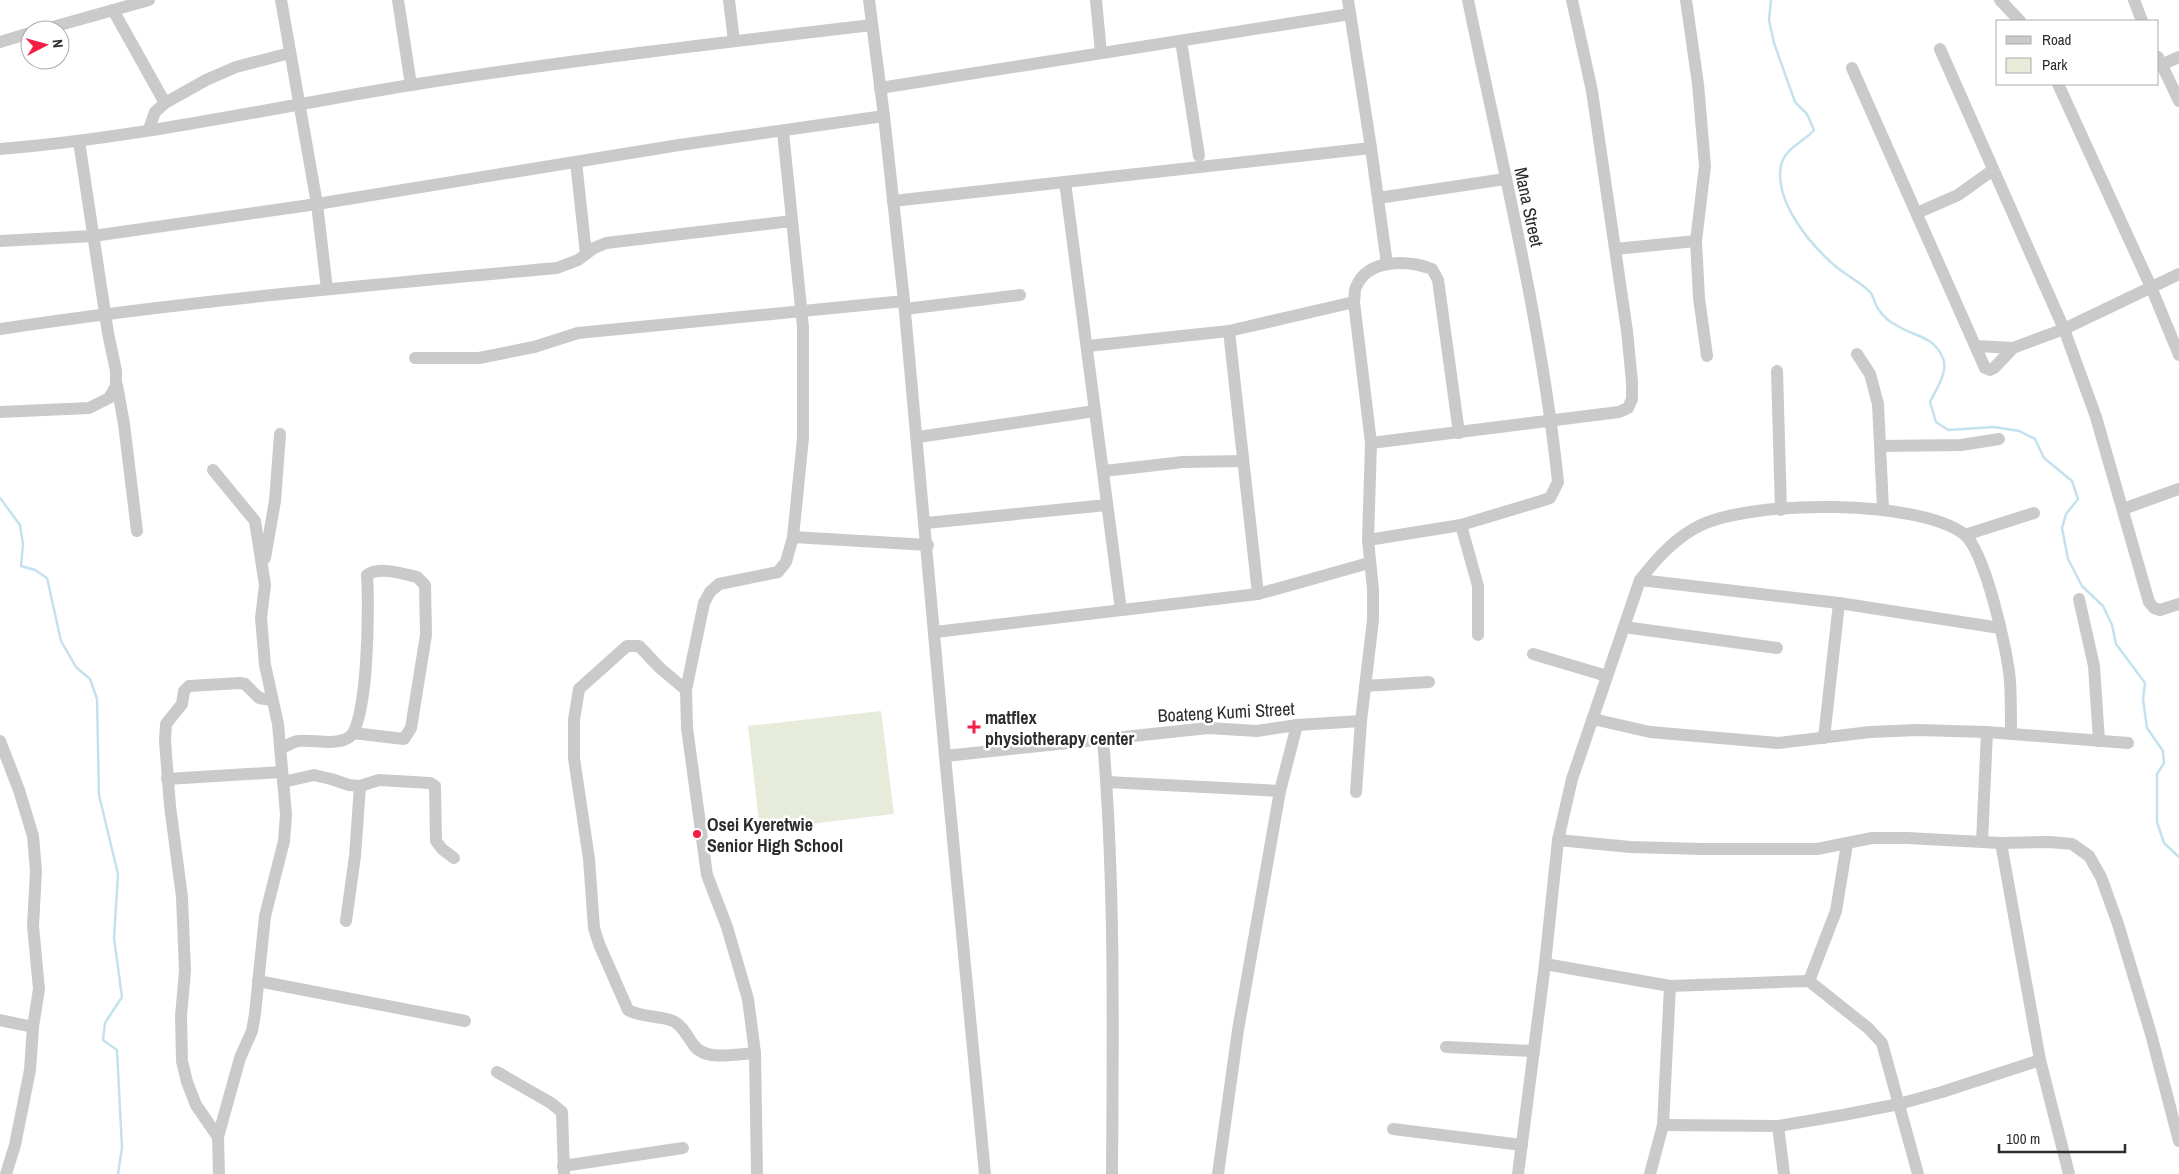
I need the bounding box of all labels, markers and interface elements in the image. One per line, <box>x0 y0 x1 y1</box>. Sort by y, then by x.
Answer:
north arrow <box>20 20 70 70</box>
legend <box>1996 20 2159 85</box>
text: Road <box>2042 29 2071 50</box>
text: N <box>49 39 67 49</box>
text: Park <box>2042 54 2068 75</box>
street label: Mana Street <box>1508 165 1550 249</box>
street label: Boateng Kumi Street <box>1157 696 1295 728</box>
place label: matflex physiotherapy center <box>985 705 1135 751</box>
marker: matflex physiotherapy center <box>967 720 981 734</box>
place label: Osei Kyeretwie Senior High School <box>707 812 843 858</box>
marker: Osei Kyeretwie Senior High School <box>691 828 703 840</box>
scale bar <box>1999 1122 2125 1154</box>
text: 100 m <box>2006 1128 2040 1149</box>

